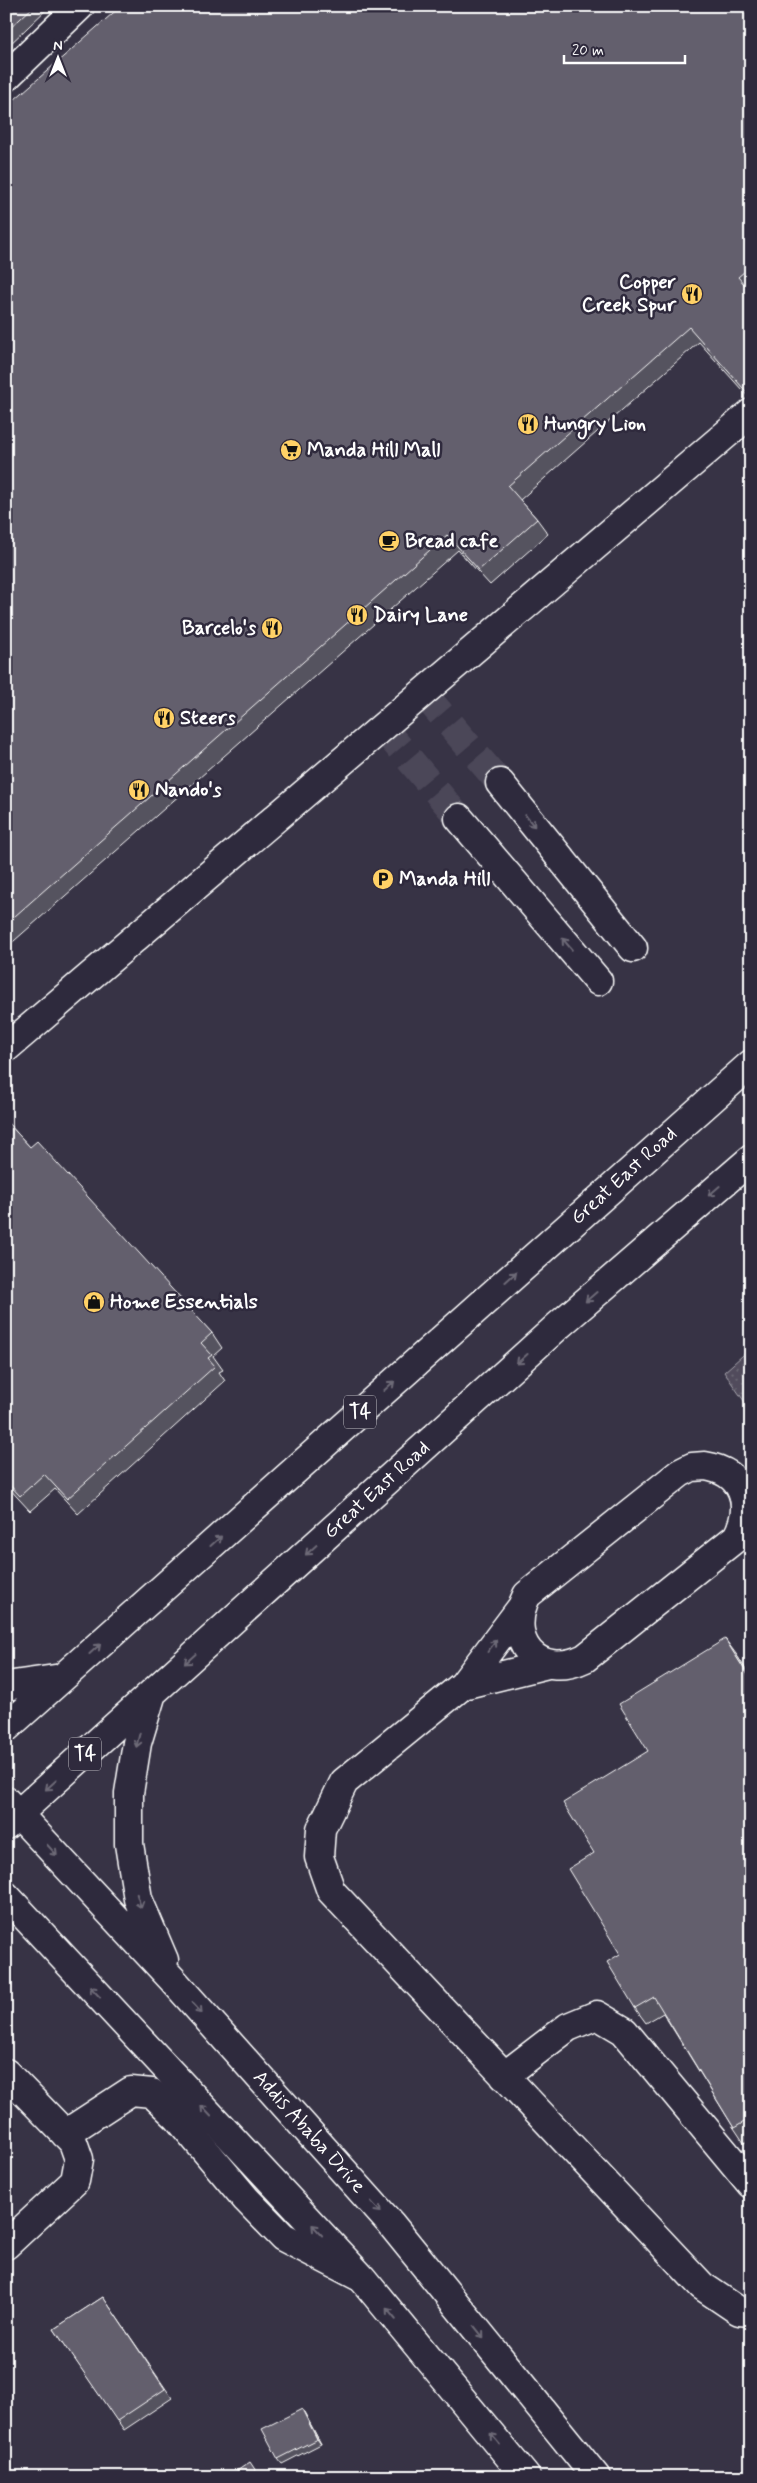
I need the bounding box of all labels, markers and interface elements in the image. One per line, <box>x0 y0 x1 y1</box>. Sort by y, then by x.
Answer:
north arrow <box>32 32 82 82</box>
scale bar <box>564 32 686 64</box>
text: N <box>53 37 63 55</box>
text: 20 m <box>572 41 604 61</box>
place label: Copper Creek Spur <box>582 269 677 319</box>
restaurant icon: Copper Creek Spur <box>680 282 704 306</box>
place label: Hungry Lion <box>544 411 646 440</box>
restaurant icon: Hungry Lion <box>516 412 540 436</box>
place label: Manda Hill Mall <box>307 437 440 464</box>
supermarket icon: Manda Hill Mall <box>279 438 303 462</box>
place label: Bread cafe <box>405 528 498 555</box>
cafe icon: Bread cafe <box>377 529 401 553</box>
place label: Dairy Lane <box>373 602 468 629</box>
restaurant icon: Dairy Lane <box>345 603 369 627</box>
place label: Barcelo's <box>182 615 256 642</box>
restaurant icon: Barcelo's <box>260 616 284 640</box>
place label: Steers <box>180 705 236 732</box>
restaurant icon: Steers <box>152 706 176 730</box>
place label: Nando's <box>155 777 222 804</box>
restaurant icon: Nando's <box>127 778 151 802</box>
one-way arrow <box>525 814 536 827</box>
place label: Manda Hill <box>399 866 490 893</box>
parking icon: Manda Hill <box>371 867 395 891</box>
one-way arrow <box>561 938 572 951</box>
street label: Great East Road <box>565 1121 683 1231</box>
one-way arrow <box>707 1186 720 1197</box>
one-way arrow <box>504 1272 517 1283</box>
place label: Home Essentials <box>110 1289 258 1316</box>
shop icon: Home Essentials <box>82 1290 106 1314</box>
one-way arrow <box>584 1292 597 1303</box>
one-way arrow <box>515 1353 528 1365</box>
one-way arrow <box>383 1380 396 1392</box>
road number: T4 <box>344 1395 376 1428</box>
street label: Great East Road <box>318 1435 436 1545</box>
one-way arrow <box>209 1535 222 1546</box>
one-way arrow <box>304 1545 317 1556</box>
one-way arrow <box>487 1639 497 1653</box>
one-way arrow <box>88 1643 101 1655</box>
one-way arrow <box>184 1654 197 1665</box>
one-way arrow <box>133 1732 143 1748</box>
road number: T4 <box>69 1738 101 1770</box>
one-way arrow <box>45 1779 58 1790</box>
one-way arrow <box>46 1843 58 1856</box>
one-way arrow <box>135 1892 145 1908</box>
one-way arrow <box>89 1985 101 1998</box>
one-way arrow <box>192 2001 203 2014</box>
street label: Addis Ababa Drive <box>246 2065 372 2199</box>
one-way arrow <box>200 2104 212 2117</box>
one-way arrow <box>370 2201 382 2214</box>
one-way arrow <box>311 2223 323 2236</box>
one-way arrow <box>386 2308 397 2321</box>
one-way arrow <box>474 2325 485 2338</box>
one-way arrow <box>489 2433 500 2446</box>

